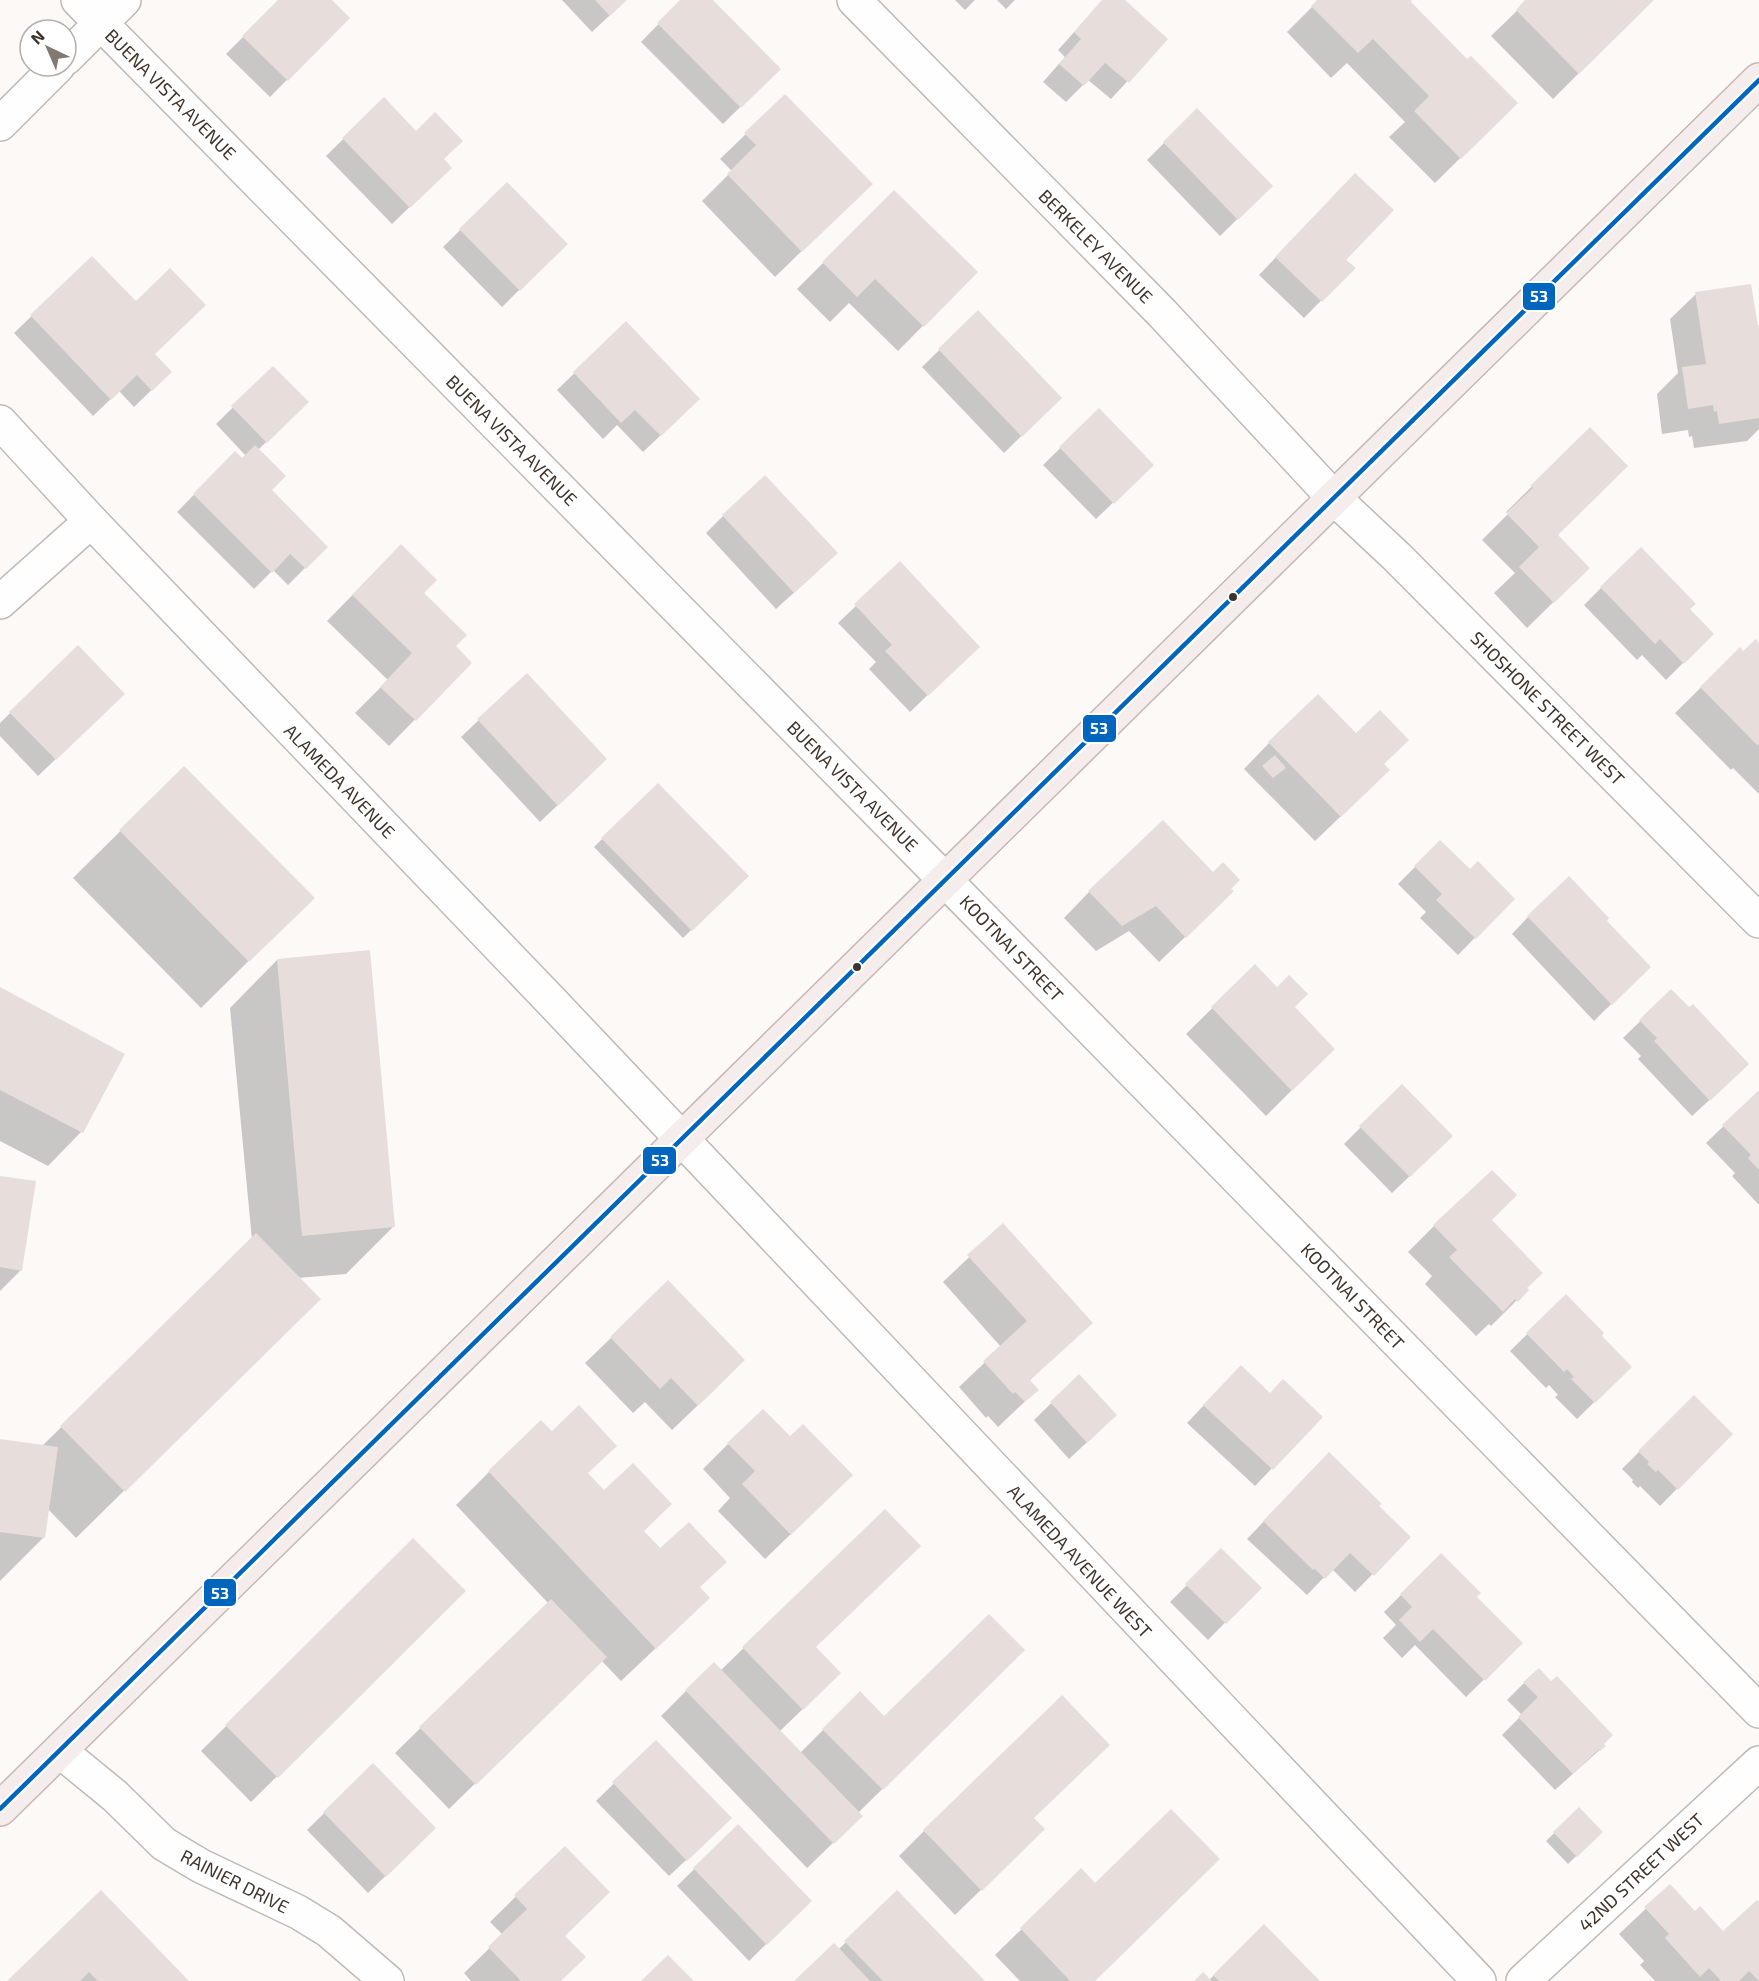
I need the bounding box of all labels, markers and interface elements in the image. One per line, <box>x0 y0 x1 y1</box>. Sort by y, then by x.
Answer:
north arrow <box>18 18 78 78</box>
street label: BUENA VISTA AVENUE <box>101 24 241 164</box>
text: N <box>26 26 48 48</box>
street label: BERKELEY AVENUE <box>1034 184 1158 308</box>
line badge: 53 <box>1522 282 1556 311</box>
text: 53 <box>1530 286 1548 305</box>
street label: BUENA VISTA AVENUE <box>442 370 582 510</box>
unlabelled marker <box>1227 591 1239 603</box>
street label: SHOSHONE STREET WEST <box>1467 627 1630 790</box>
line badge: 53 <box>1082 714 1117 743</box>
street label: BUENA VISTA AVENUE <box>783 716 923 856</box>
text: 53 <box>1090 718 1108 737</box>
street label: ALAMEDA AVENUE <box>280 719 400 843</box>
street label: KOOTNAI STREET <box>956 890 1069 1006</box>
unlabelled marker <box>851 961 863 973</box>
line badge: 53 <box>642 1146 677 1175</box>
text: 53 <box>651 1150 669 1169</box>
street label: KOOTNAI STREET <box>1297 1238 1410 1354</box>
street label: ALAMEDA AVENUE WEST <box>1003 1480 1157 1643</box>
line badge: 53 <box>203 1578 237 1607</box>
text: 53 <box>211 1583 229 1602</box>
street label: 42ND STREET WEST <box>1574 1808 1709 1936</box>
street label: RAINIER DRIVE <box>177 1844 293 1918</box>

